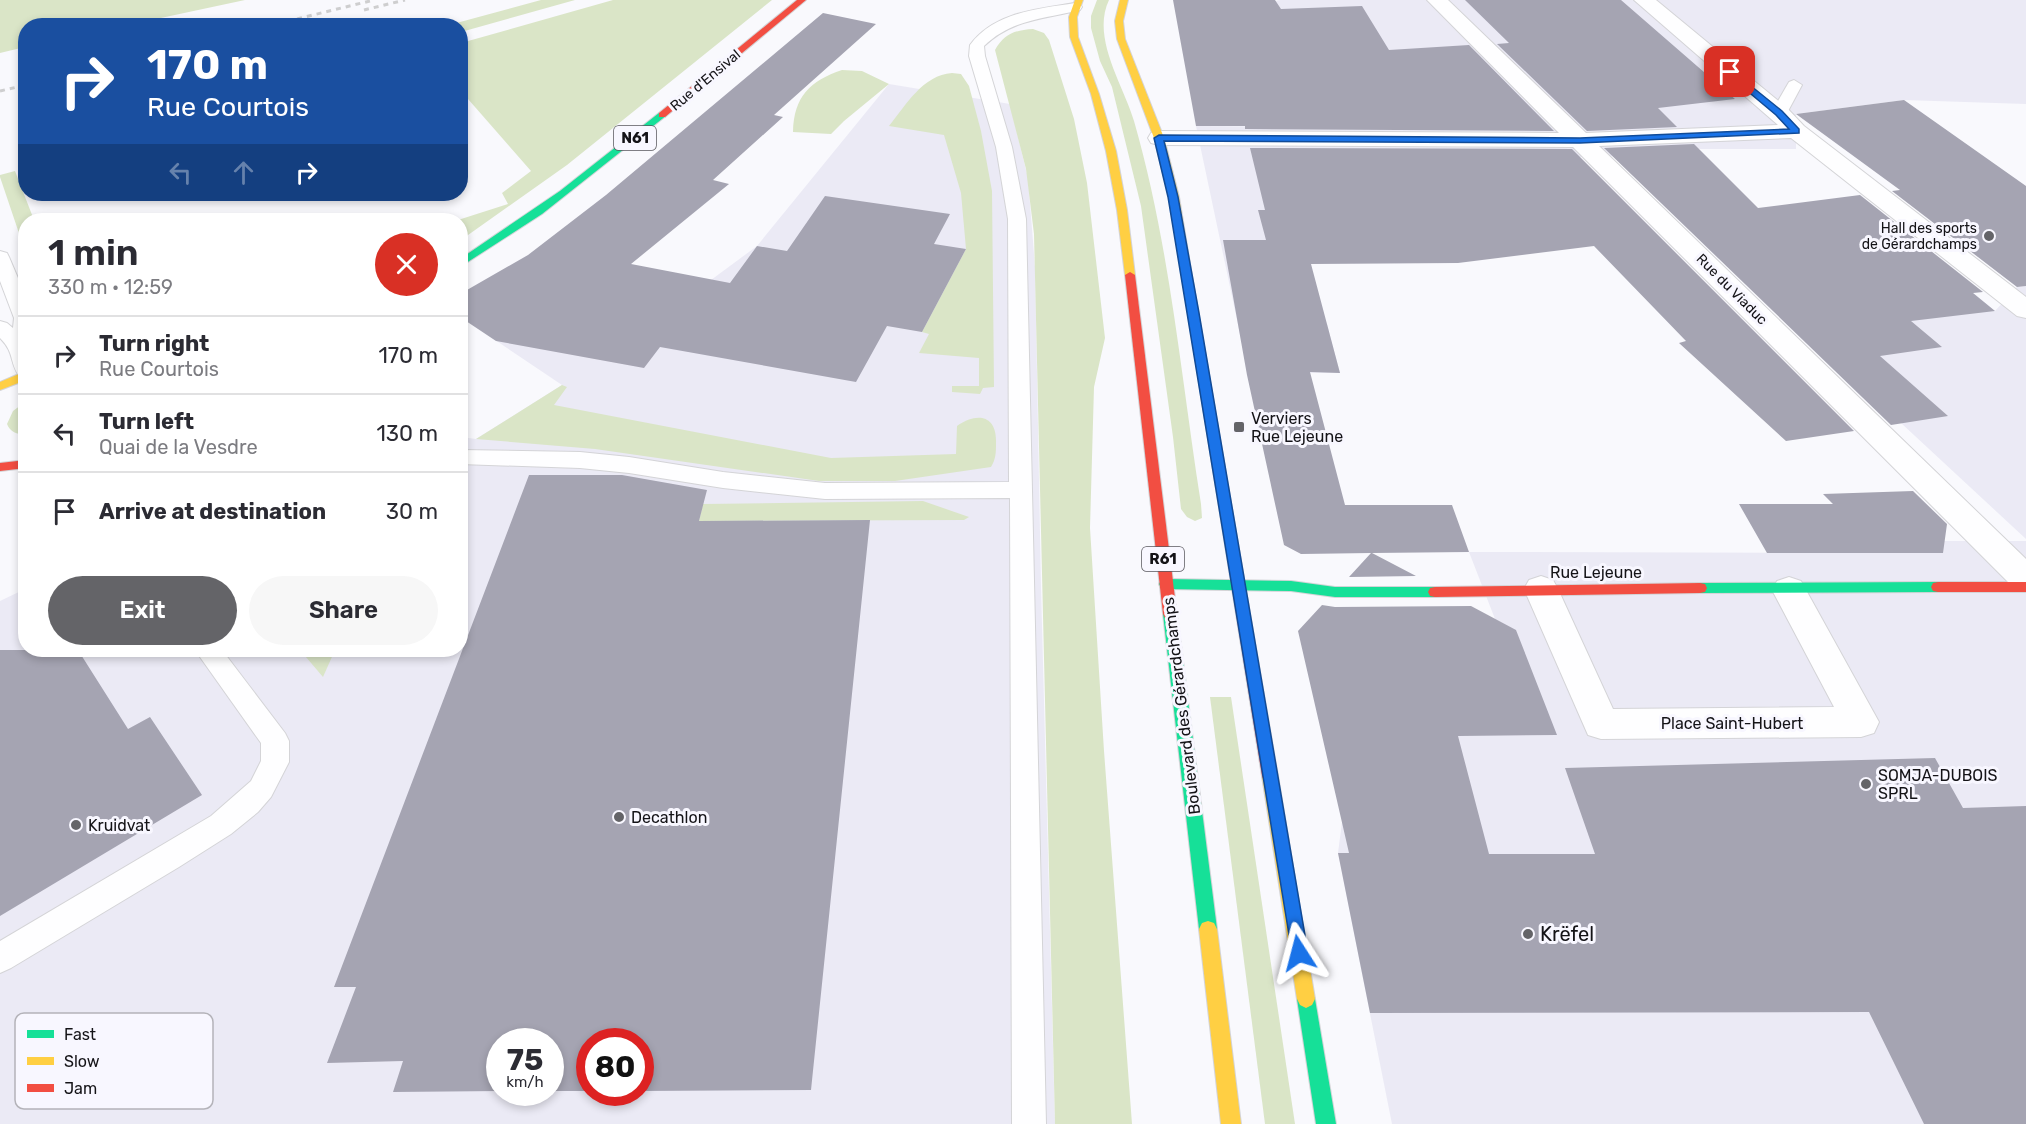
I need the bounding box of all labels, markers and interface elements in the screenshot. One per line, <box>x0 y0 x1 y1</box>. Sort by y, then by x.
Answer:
text: 170 m <box>147 40 268 90</box>
icon: right <box>48 42 126 120</box>
street label: Rue d'Ensival <box>667 46 744 115</box>
pin <box>1704 46 1755 97</box>
icon: arrive <box>1713 55 1746 88</box>
text: Rue Courtois <box>147 91 309 123</box>
road number: N61 <box>614 126 656 150</box>
icon: left <box>164 156 197 189</box>
icon: ahead <box>227 156 260 189</box>
icon: right <box>290 156 323 189</box>
place label: Hall des sports de Gérardchamps <box>1862 220 1977 253</box>
marker: Hall des sports de Gérardchamps <box>1982 229 1996 243</box>
text: 1 min <box>48 231 139 274</box>
button: close <box>375 233 438 296</box>
street label: Rue du Viaduc <box>1693 250 1771 329</box>
text: 330 m · 12:59 <box>48 275 173 299</box>
text: Turn right <box>99 330 209 357</box>
icon: right <box>48 339 81 372</box>
text: 170 m <box>378 342 438 369</box>
text: Rue Courtois <box>99 357 219 381</box>
text: Turn left <box>99 408 194 435</box>
place label: Verviers Rue Lejeune <box>1251 409 1343 446</box>
icon: left <box>48 417 81 450</box>
text: 130 m <box>376 420 438 447</box>
marker: Verviers Rue Lejeune <box>1232 420 1246 434</box>
text: Quai de la Vesdre <box>99 435 258 459</box>
icon: arrive <box>48 495 81 528</box>
text: Arrive at destination <box>99 498 326 525</box>
text: 30 m <box>386 498 438 525</box>
road number: R61 <box>1142 547 1184 571</box>
street label: Rue Lejeune <box>1550 563 1642 582</box>
button: Exit <box>48 576 237 645</box>
button: Share <box>249 576 438 645</box>
street label: Boulevard des Gérardchamps <box>1159 596 1204 816</box>
street label: Place Saint-Hubert <box>1661 714 1803 733</box>
place label: SOMJA-DUBOIS SPRL <box>1878 766 1998 803</box>
marker: SOMJA-DUBOIS SPRL <box>1859 777 1873 791</box>
place label: Decathlon <box>631 808 707 827</box>
marker: Decathlon <box>612 810 626 824</box>
place label: Kruidvat <box>88 816 150 835</box>
marker: Kruidvat <box>69 818 83 832</box>
position arrow <box>1267 921 1331 985</box>
place label: Krëfel <box>1540 922 1594 946</box>
marker: Krëfel <box>1521 927 1535 941</box>
legend <box>15 1013 213 1109</box>
text: Fast <box>64 1025 96 1044</box>
speed limit sign: 80 <box>576 1028 654 1106</box>
text: 75 <box>507 1042 543 1078</box>
text: Slow <box>64 1052 100 1071</box>
text: km/h <box>506 1073 544 1091</box>
text: Jam <box>64 1079 97 1098</box>

